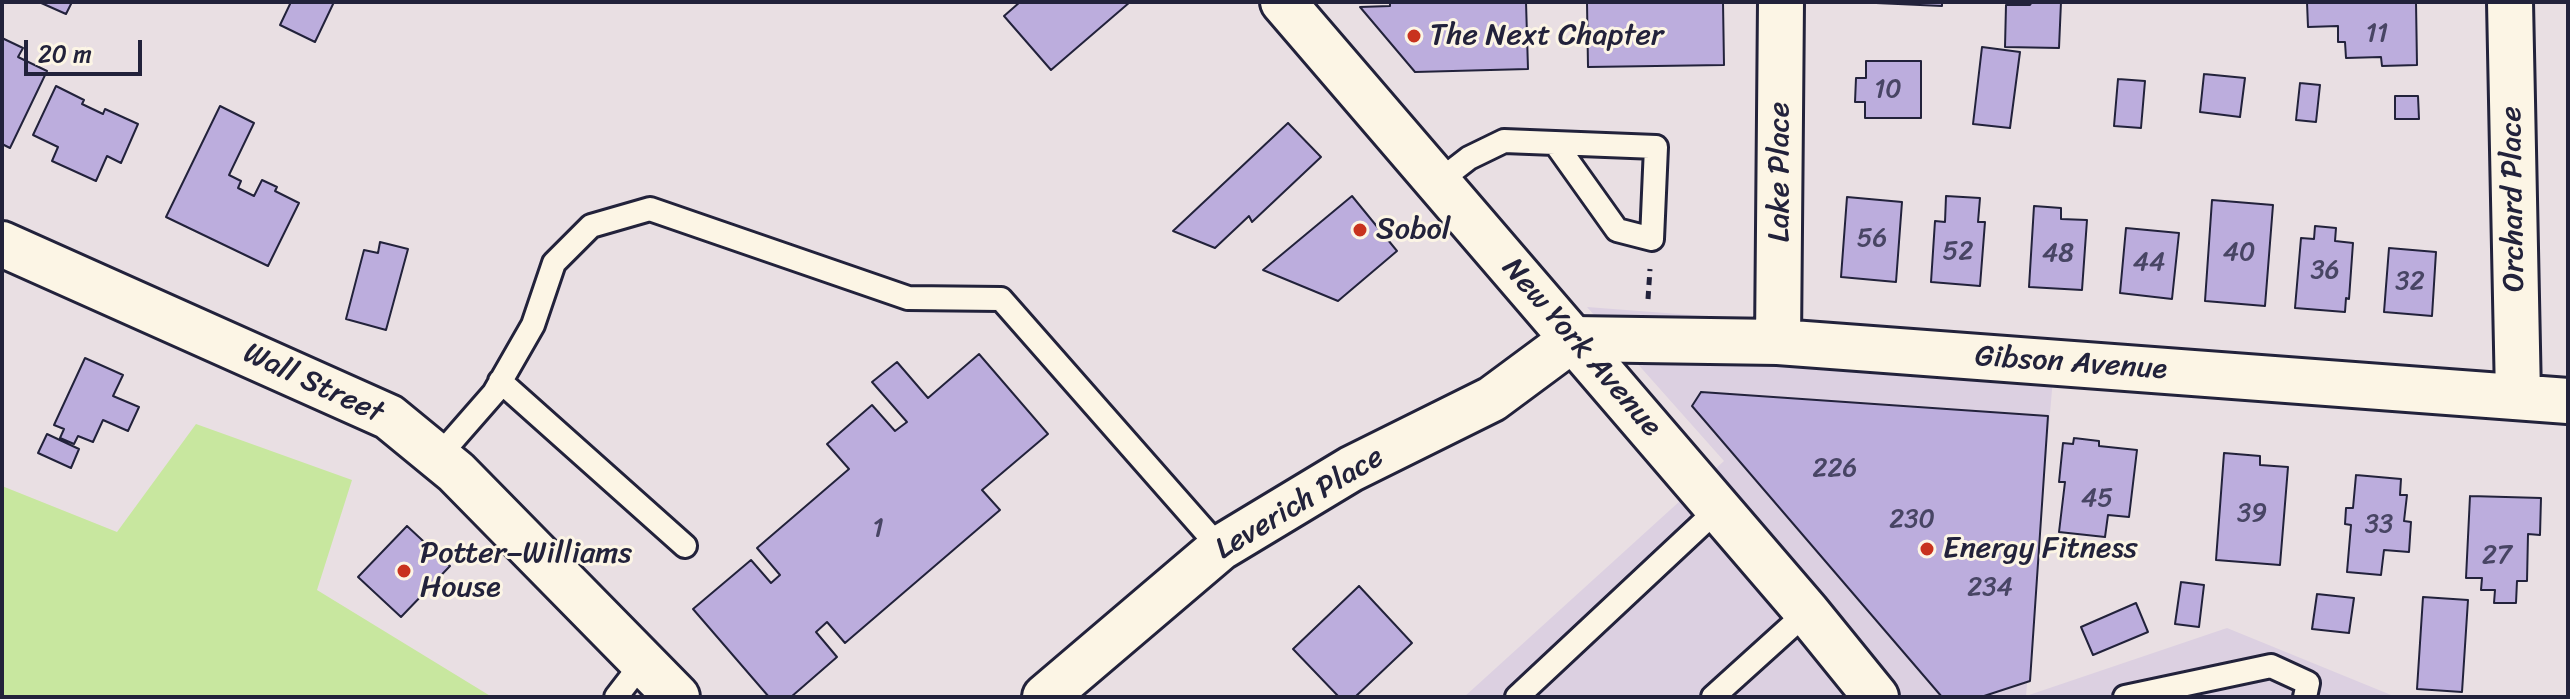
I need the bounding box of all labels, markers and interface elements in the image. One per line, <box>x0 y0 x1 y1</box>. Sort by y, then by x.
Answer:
place label: The Next Chapter <box>1430 18 1663 54</box>
house number: 11 <box>2366 18 2388 50</box>
scale bar <box>28 24 146 74</box>
marker: The Next Chapter <box>1405 27 1423 45</box>
text: 20 m <box>38 33 92 75</box>
house number: 10 <box>1874 74 1902 106</box>
street label: Lake Place <box>1762 102 1798 242</box>
street label: Orchard Place <box>2494 106 2534 292</box>
place label: Sobol <box>1376 212 1450 248</box>
marker: Sobol <box>1351 221 1369 239</box>
house number: 56 <box>1857 223 1887 255</box>
house number: 52 <box>1943 236 1973 268</box>
house number: 40 <box>2223 237 2255 269</box>
house number: 48 <box>2042 238 2074 270</box>
house number: 44 <box>2133 247 2165 279</box>
street label: New York Avenue <box>1494 251 1668 445</box>
house number: 36 <box>2310 255 2340 287</box>
house number: 32 <box>2395 266 2425 298</box>
street label: Wall Street <box>237 336 389 432</box>
street label: Gibson Avenue <box>1974 339 2168 389</box>
street label: Leverich Place <box>1209 440 1391 568</box>
house number: 226 <box>1813 453 1857 485</box>
house number: 45 <box>2081 483 2113 515</box>
house number: 39 <box>2237 498 2267 530</box>
house number: 230 <box>1889 504 1935 536</box>
house number: 33 <box>2365 509 2393 541</box>
house number: 1 <box>872 513 884 545</box>
place label: Energy Fitness <box>1943 531 2137 567</box>
place label: Potter–Williams House <box>420 536 632 606</box>
marker: Energy Fitness <box>1918 540 1936 558</box>
house number: 27 <box>2482 540 2512 572</box>
marker: Potter–Williams House <box>395 562 413 580</box>
house number: 234 <box>1967 572 2013 604</box>

